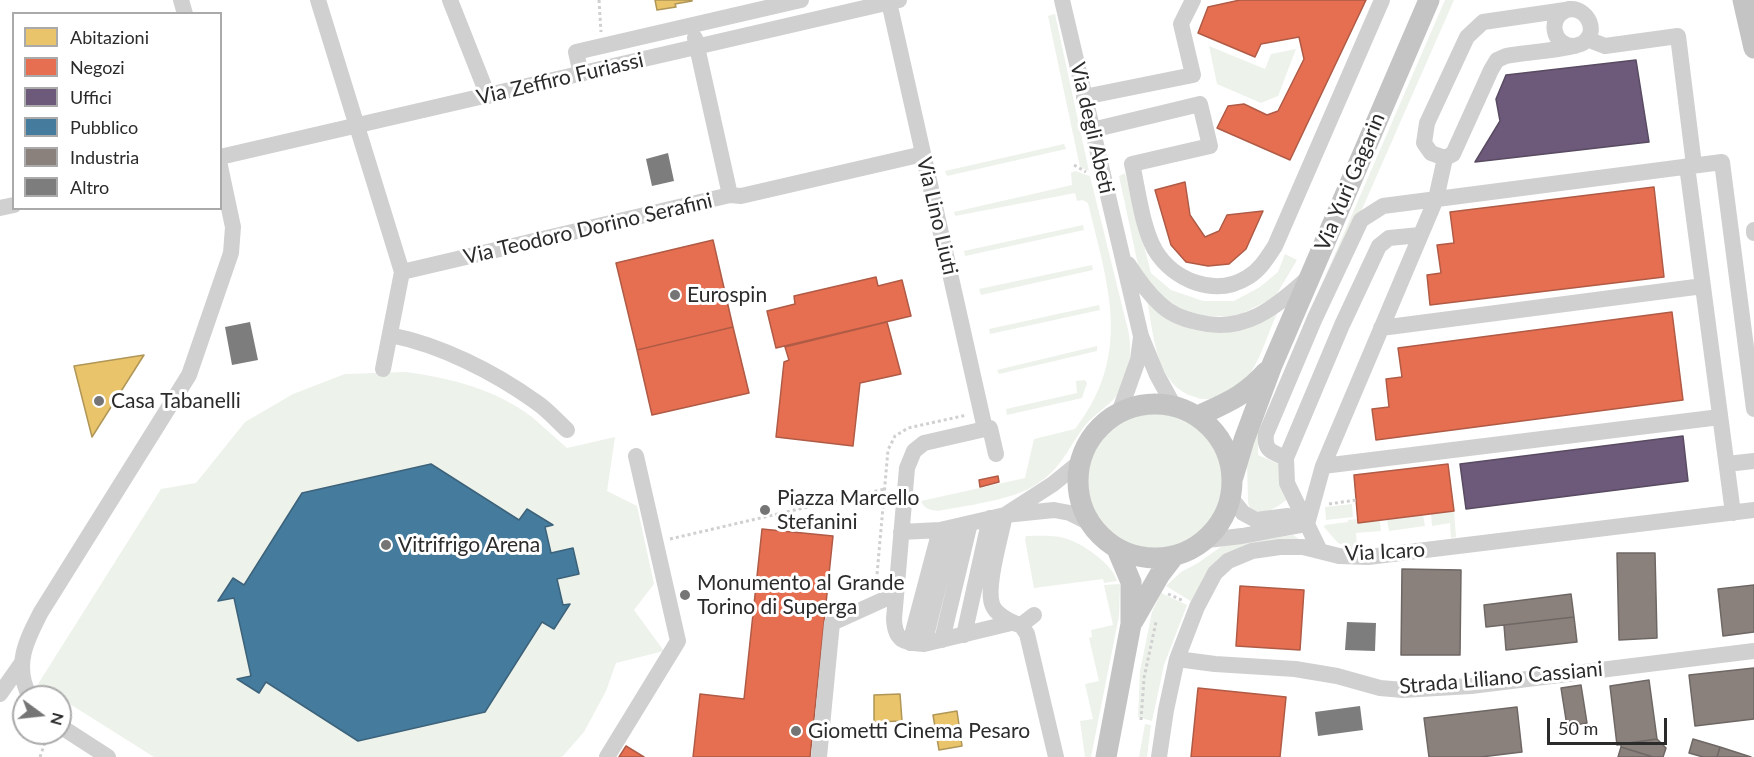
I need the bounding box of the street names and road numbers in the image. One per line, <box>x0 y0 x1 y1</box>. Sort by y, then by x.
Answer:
street label: Via Zeffiro Furiassi <box>474 48 646 110</box>
street label: Via degli Abeti <box>1065 60 1119 196</box>
street label: Via Yuri Gagarin <box>1310 109 1390 255</box>
street label: Via Lino Liuti <box>911 155 963 277</box>
street label: Via Teodoro Dorino Serafini <box>461 188 715 270</box>
street label: Via Icaro <box>1344 537 1426 567</box>
street label: Strada Liliano Cassiani <box>1398 657 1604 699</box>

